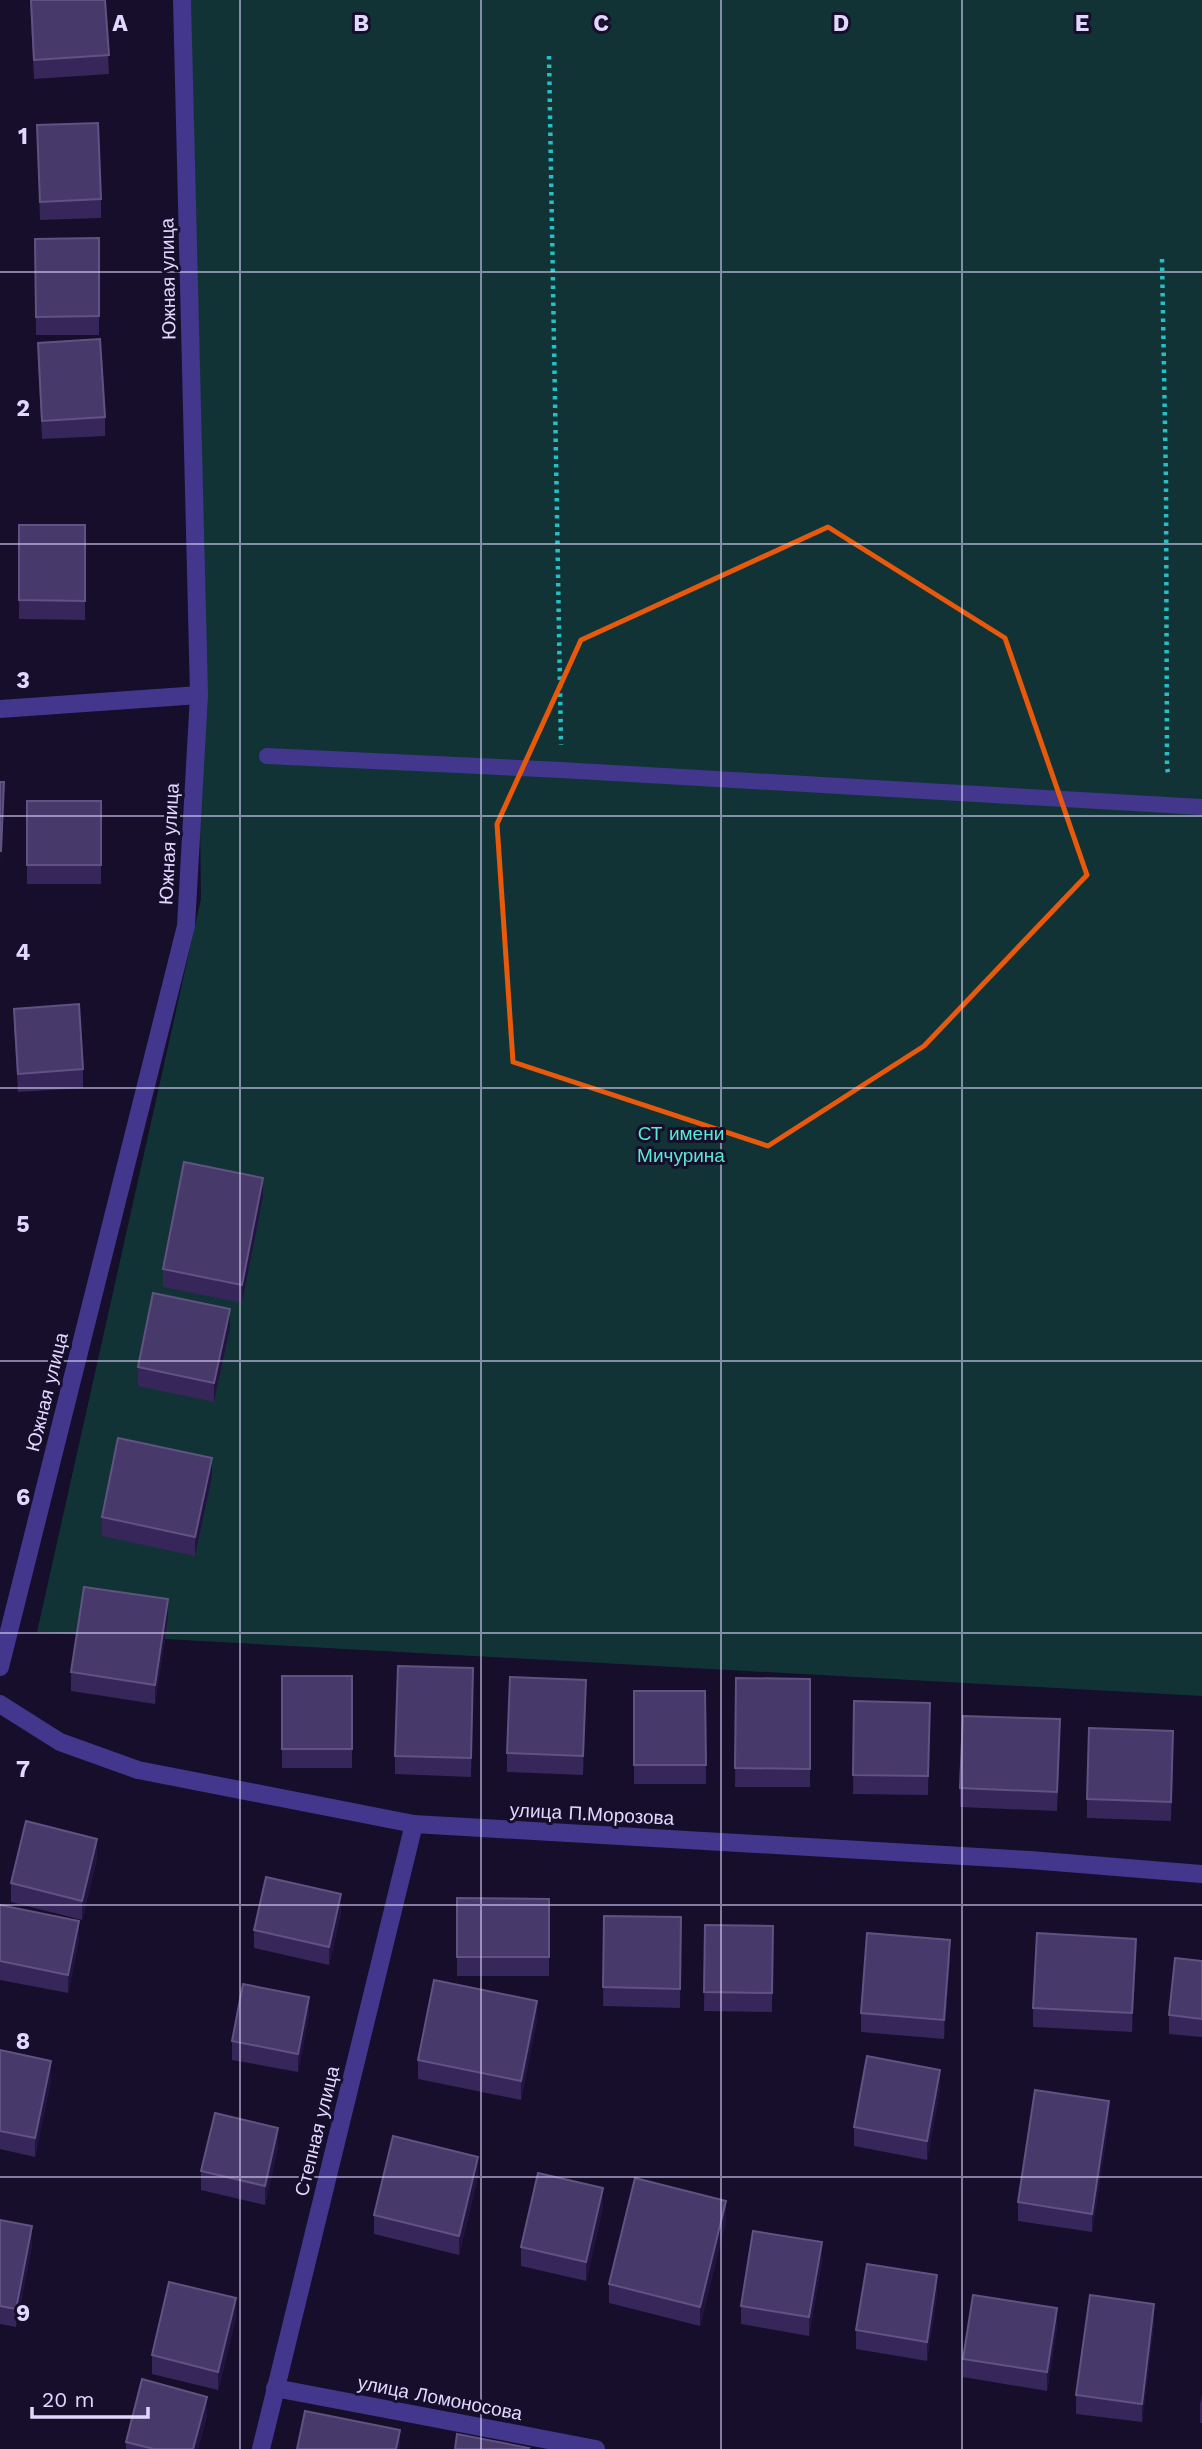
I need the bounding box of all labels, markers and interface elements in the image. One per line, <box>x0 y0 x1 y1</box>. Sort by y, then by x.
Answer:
text: A <box>112 10 128 37</box>
text: B <box>353 10 369 37</box>
text: C <box>593 10 609 37</box>
text: D <box>833 10 849 37</box>
text: E <box>1075 10 1089 37</box>
text: 1 <box>18 123 28 150</box>
street label: Южная улица <box>155 217 181 340</box>
text: 2 <box>16 395 30 422</box>
text: 3 <box>16 667 30 694</box>
street label: Южная улица <box>154 782 184 906</box>
text: 4 <box>16 939 31 966</box>
park label: СТ имени Мичурина <box>637 1122 725 1167</box>
text: 5 <box>16 1211 30 1238</box>
street label: Южная улица <box>21 1330 73 1454</box>
text: 6 <box>16 1484 30 1511</box>
text: 7 <box>16 1756 30 1783</box>
street label: улица П.Морозова <box>509 1798 675 1830</box>
text: 8 <box>16 2028 30 2055</box>
street label: Степная улица <box>290 2063 344 2198</box>
text: 9 <box>16 2300 30 2327</box>
street label: улица Ломоносова <box>356 2371 525 2425</box>
scale bar <box>32 2376 147 2420</box>
text: 20 m <box>42 2387 94 2412</box>

